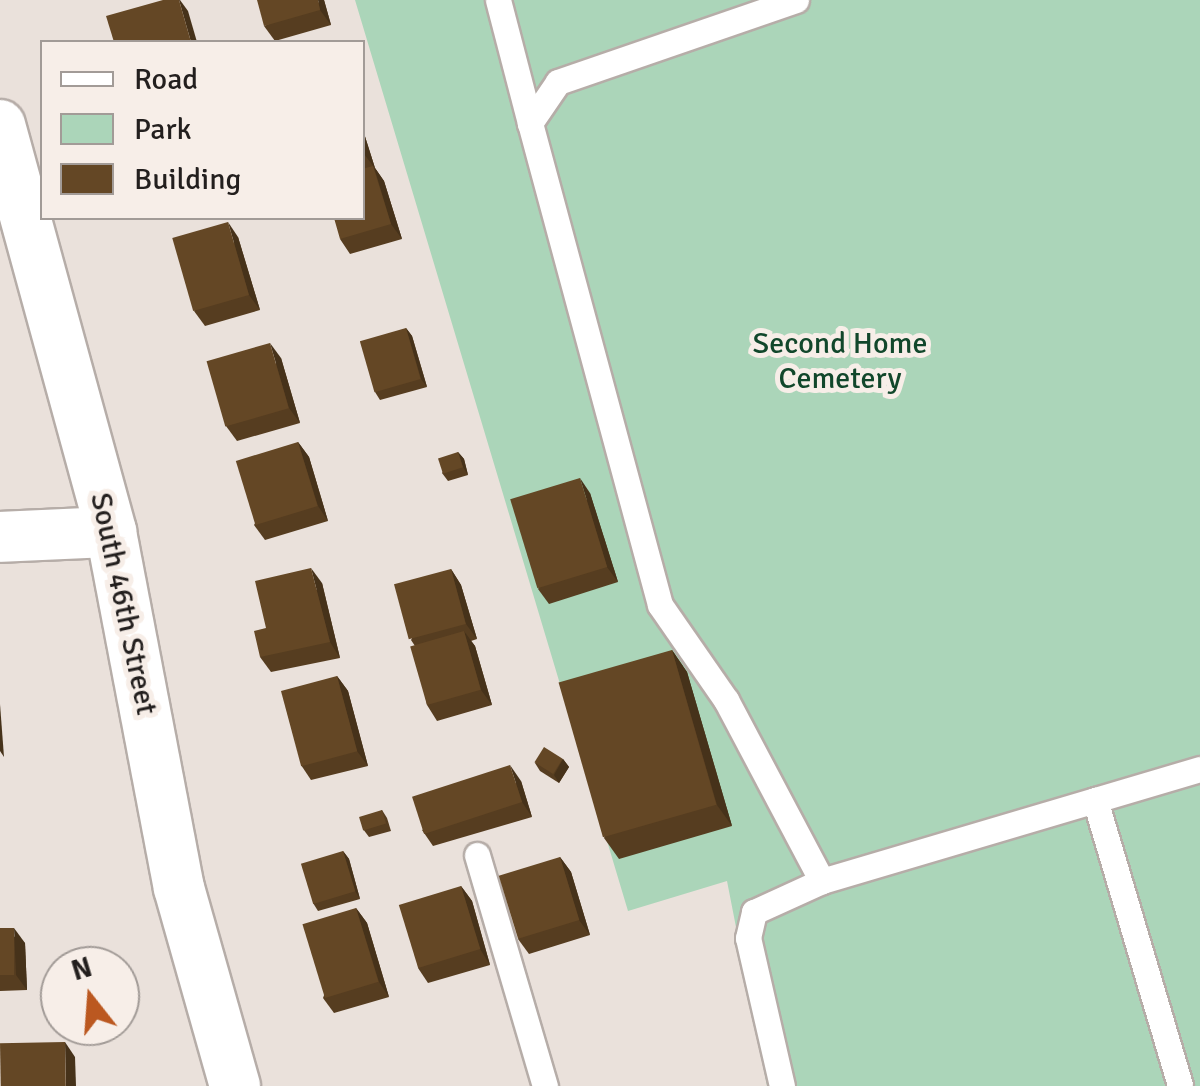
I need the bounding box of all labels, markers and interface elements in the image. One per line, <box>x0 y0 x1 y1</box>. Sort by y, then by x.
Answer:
legend <box>40 40 365 220</box>
text: Road <box>134 61 198 98</box>
text: Park <box>134 111 192 148</box>
text: Building <box>134 161 241 198</box>
park label: Second Home Cemetery <box>753 326 927 396</box>
street label: South 46th Street <box>82 490 164 718</box>
north arrow <box>40 946 140 1046</box>
text: N <box>68 950 96 988</box>

